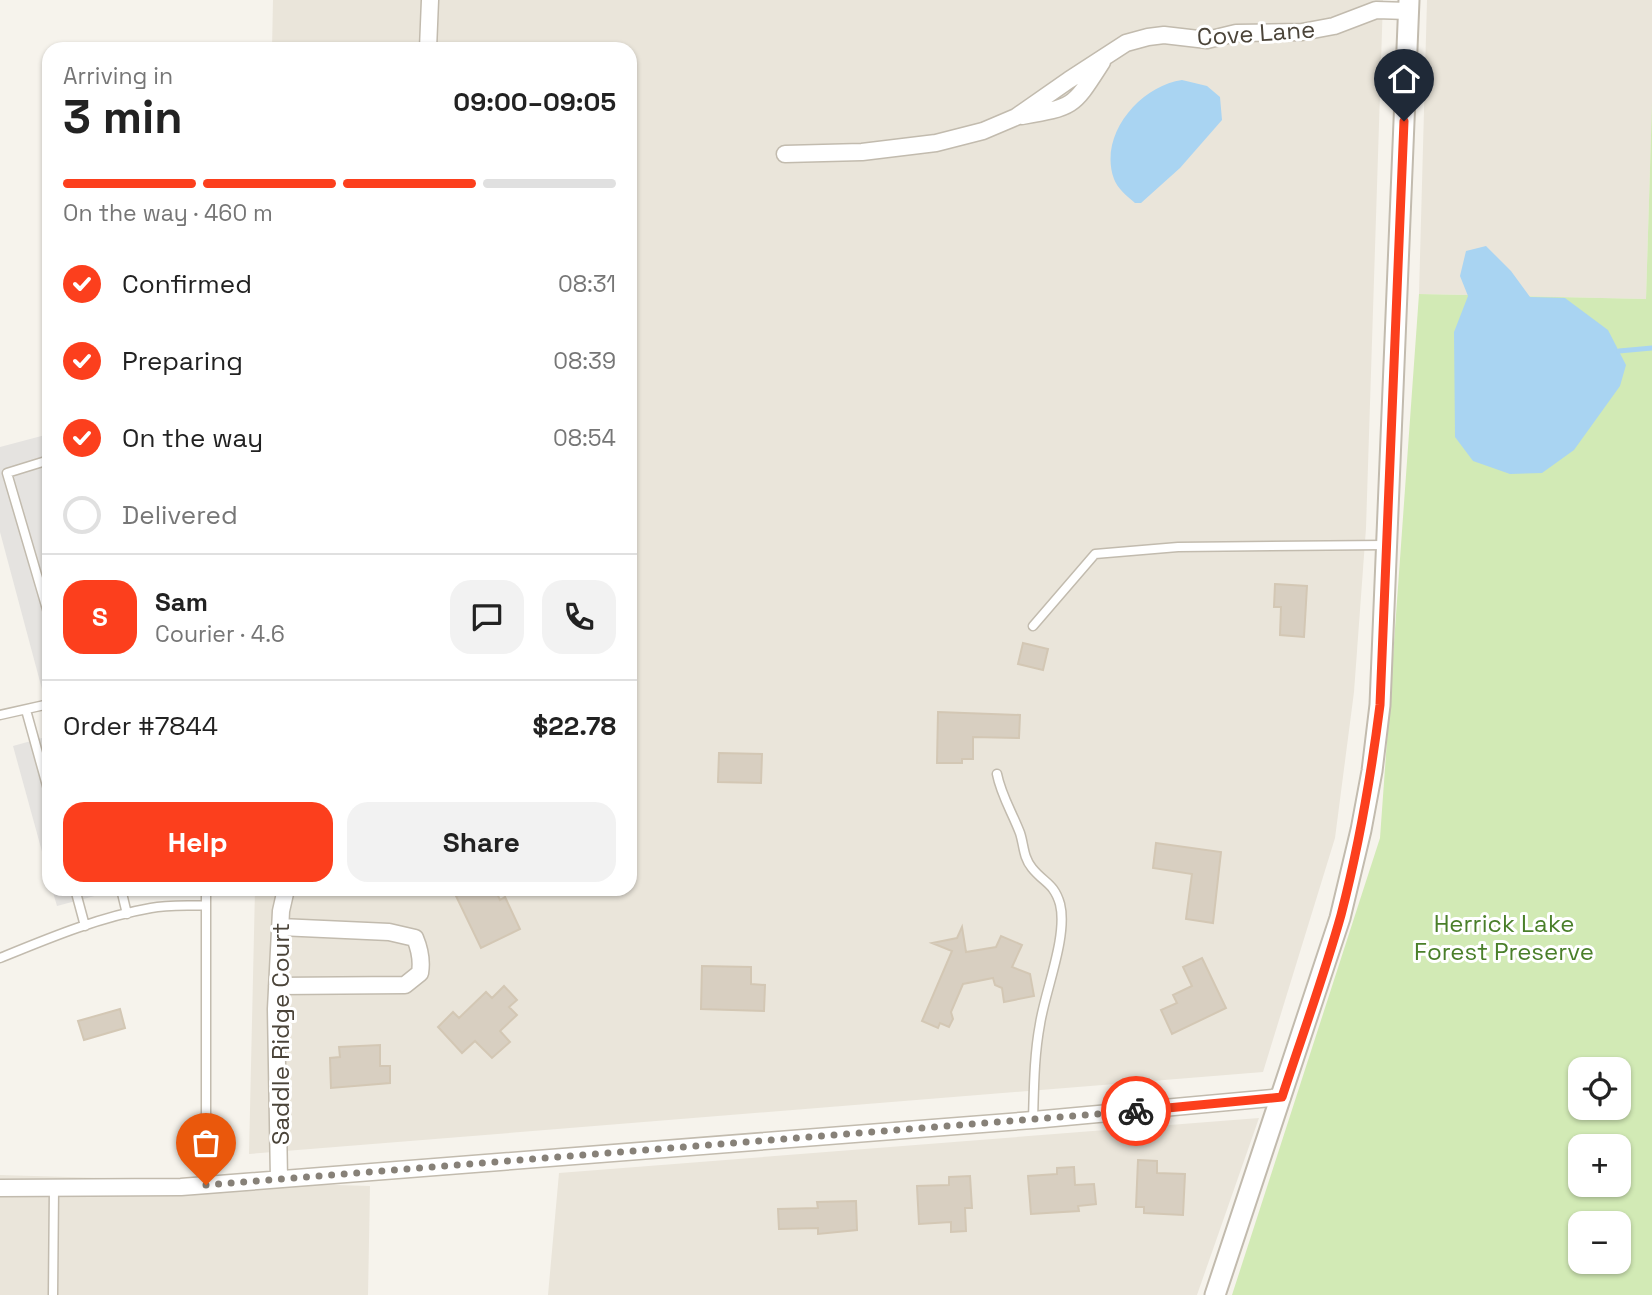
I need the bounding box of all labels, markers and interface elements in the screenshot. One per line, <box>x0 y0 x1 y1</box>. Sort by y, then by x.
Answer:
street label: Cove Lane <box>1196 13 1316 53</box>
pin <box>1374 49 1434 121</box>
icon: home <box>1385 60 1423 98</box>
text: Arriving in <box>63 61 173 91</box>
text: 09:00–09:05 <box>453 85 616 119</box>
text: 3 min <box>63 88 183 146</box>
text: On the way · 460 m <box>63 198 273 228</box>
icon: check <box>63 265 101 303</box>
text: Confirmed <box>122 267 252 301</box>
text: 08:31 <box>558 269 616 299</box>
icon: check <box>63 342 101 380</box>
text: Preparing <box>122 344 243 378</box>
text: 08:39 <box>553 346 616 376</box>
icon: check <box>63 419 101 457</box>
text: On the way <box>122 421 263 455</box>
text: 08:54 <box>553 423 616 453</box>
text: Delivered <box>122 498 238 532</box>
button: chat <box>450 580 524 654</box>
button: phone <box>542 580 616 654</box>
text: Sam <box>155 585 208 619</box>
text: S <box>92 600 108 634</box>
text: Courier · 4.6 <box>155 619 285 649</box>
text: Order #7844 <box>63 709 218 743</box>
text: $22.78 <box>532 709 616 743</box>
button: Help <box>63 802 333 882</box>
button: Share <box>347 802 616 882</box>
park label: Herrick Lake Forest Preserve <box>1414 908 1594 967</box>
street label: Saddle Ridge Court <box>265 923 296 1145</box>
map controls <box>1568 1057 1631 1274</box>
button: locate <box>1568 1057 1631 1120</box>
courier <box>1101 1076 1171 1146</box>
icon: bike <box>1117 1092 1155 1130</box>
pin <box>176 1113 236 1185</box>
icon: bag <box>187 1124 225 1162</box>
button: + <box>1568 1134 1631 1197</box>
button: − <box>1568 1211 1631 1274</box>

